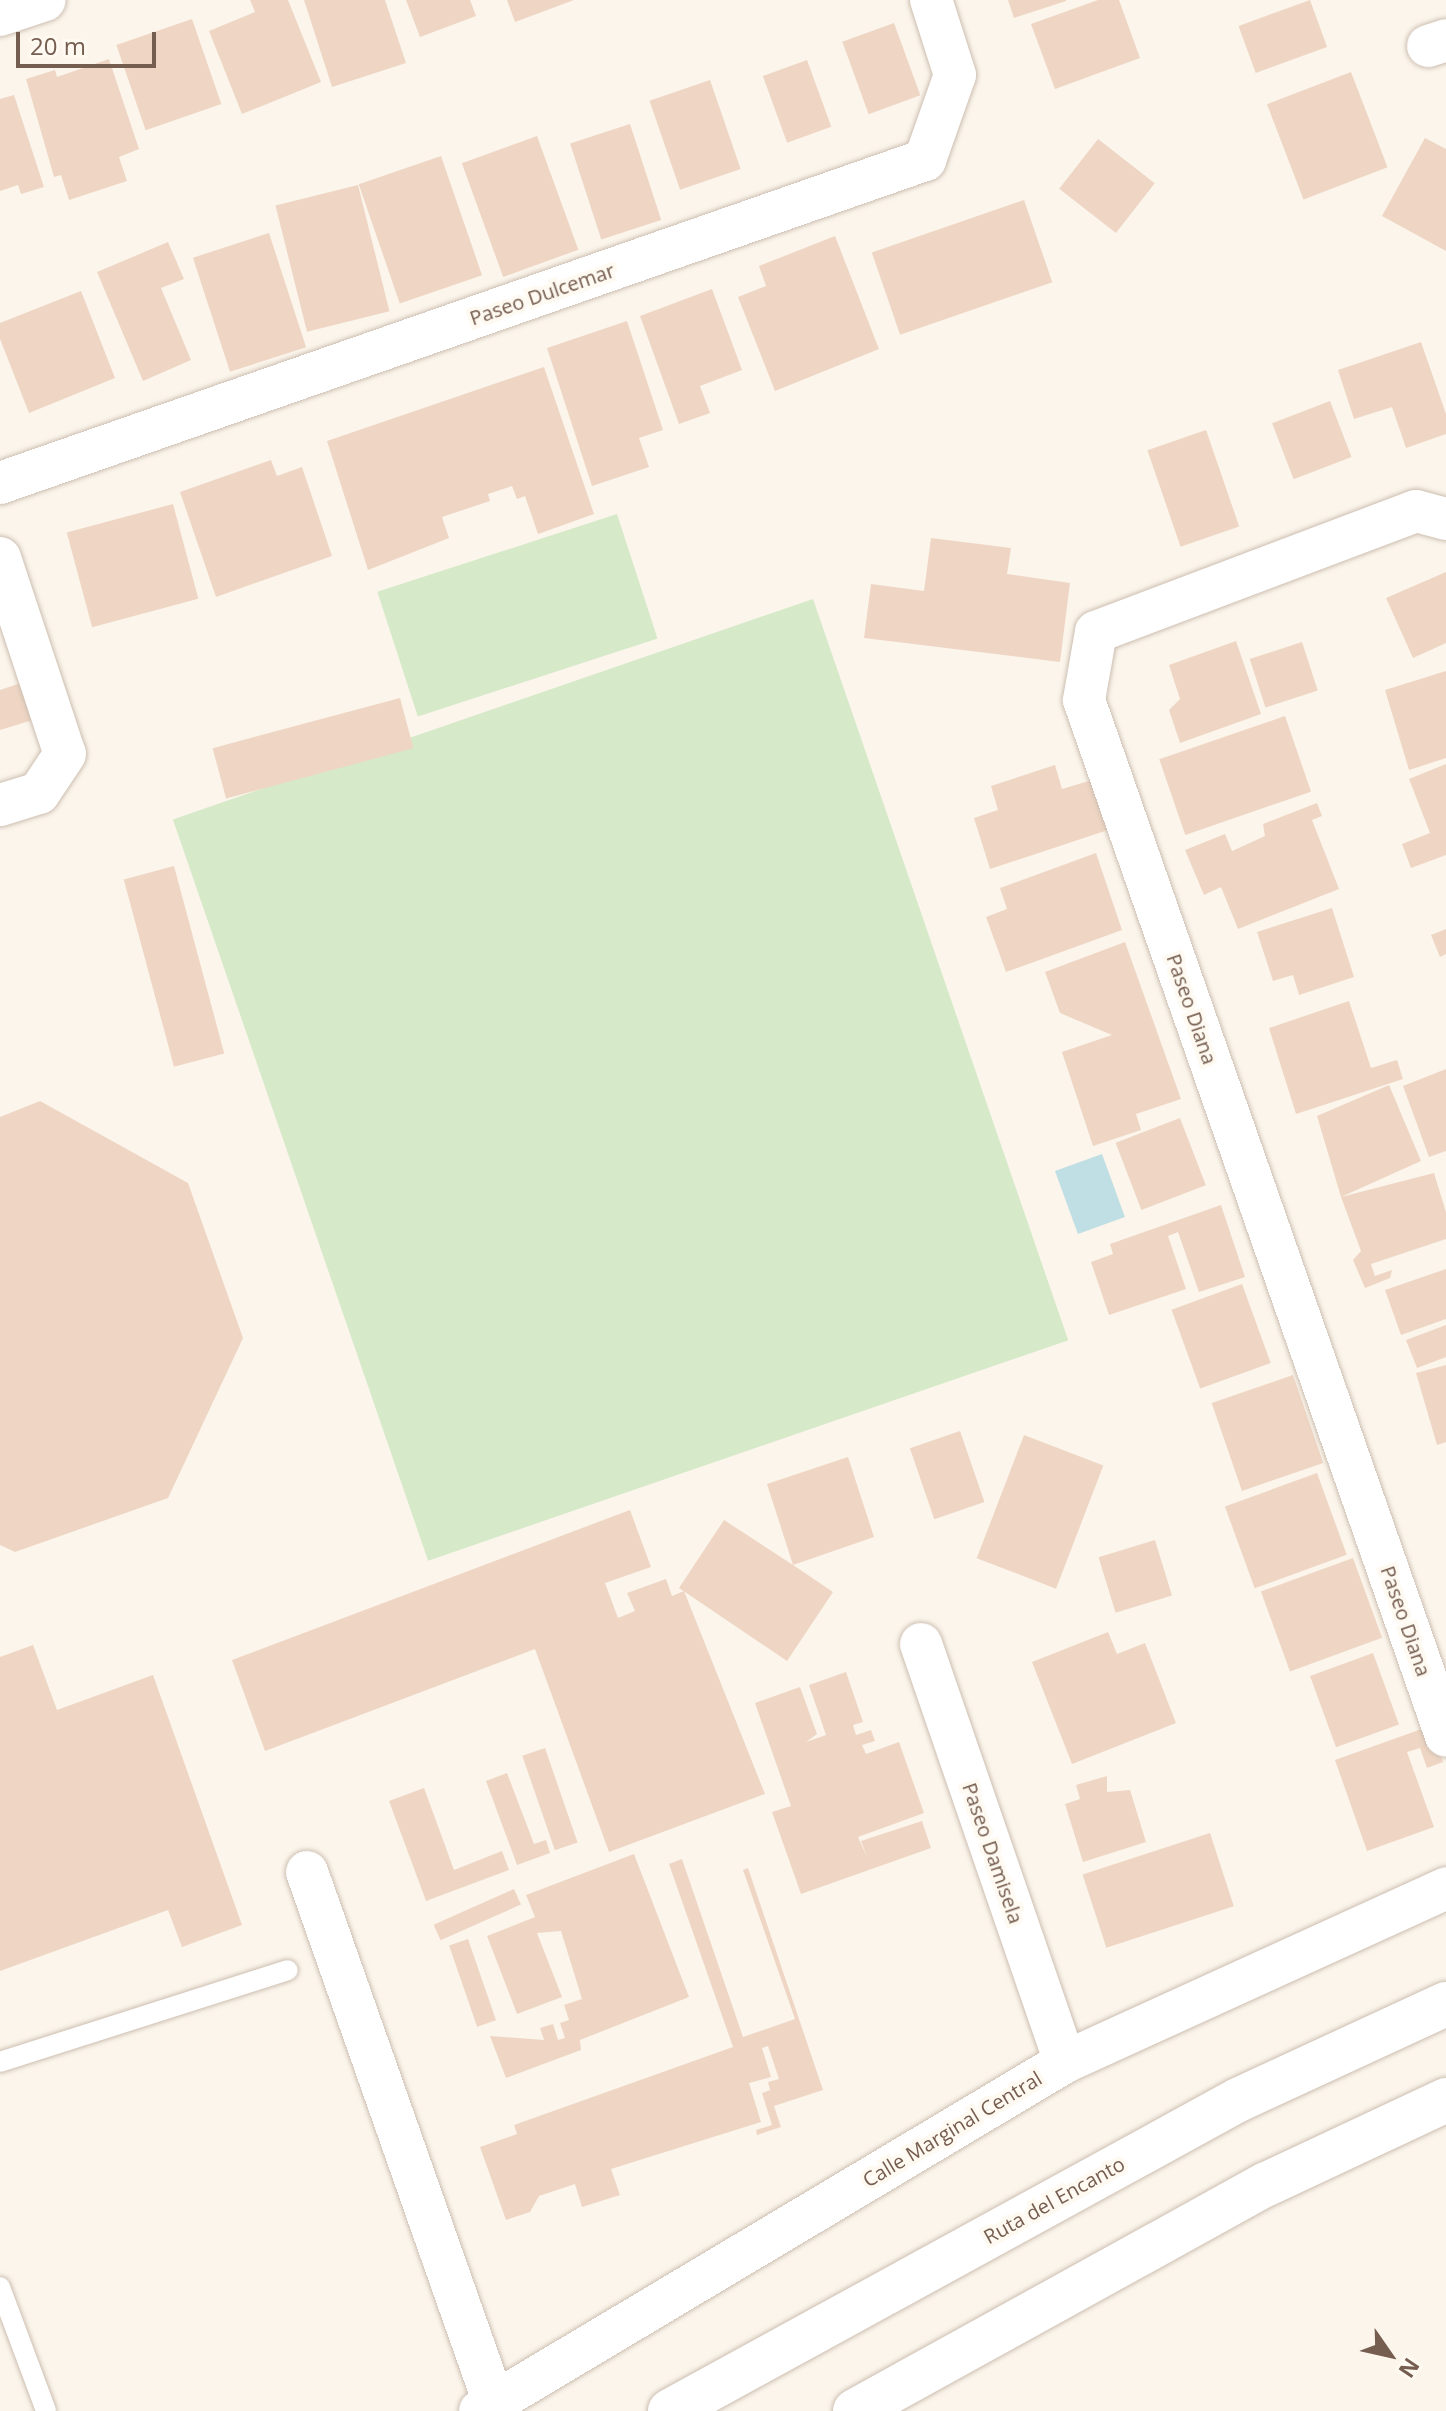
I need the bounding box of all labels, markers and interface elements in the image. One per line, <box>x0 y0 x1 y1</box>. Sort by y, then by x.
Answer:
scale bar <box>20 16 160 66</box>
text: 20 m <box>30 29 86 62</box>
street label: Paseo Dulcemar <box>466 258 618 330</box>
street label: Paseo Diana <box>1162 951 1222 1067</box>
street label: Paseo Diana <box>1376 1563 1436 1679</box>
street label: Paseo Damisela <box>958 1779 1028 1927</box>
street label: Calle Marginal Central <box>858 2066 1046 2192</box>
street label: Ruta del Encanto <box>979 2151 1129 2249</box>
north arrow <box>1350 2315 1430 2395</box>
text: N <box>1392 2353 1427 2384</box>

